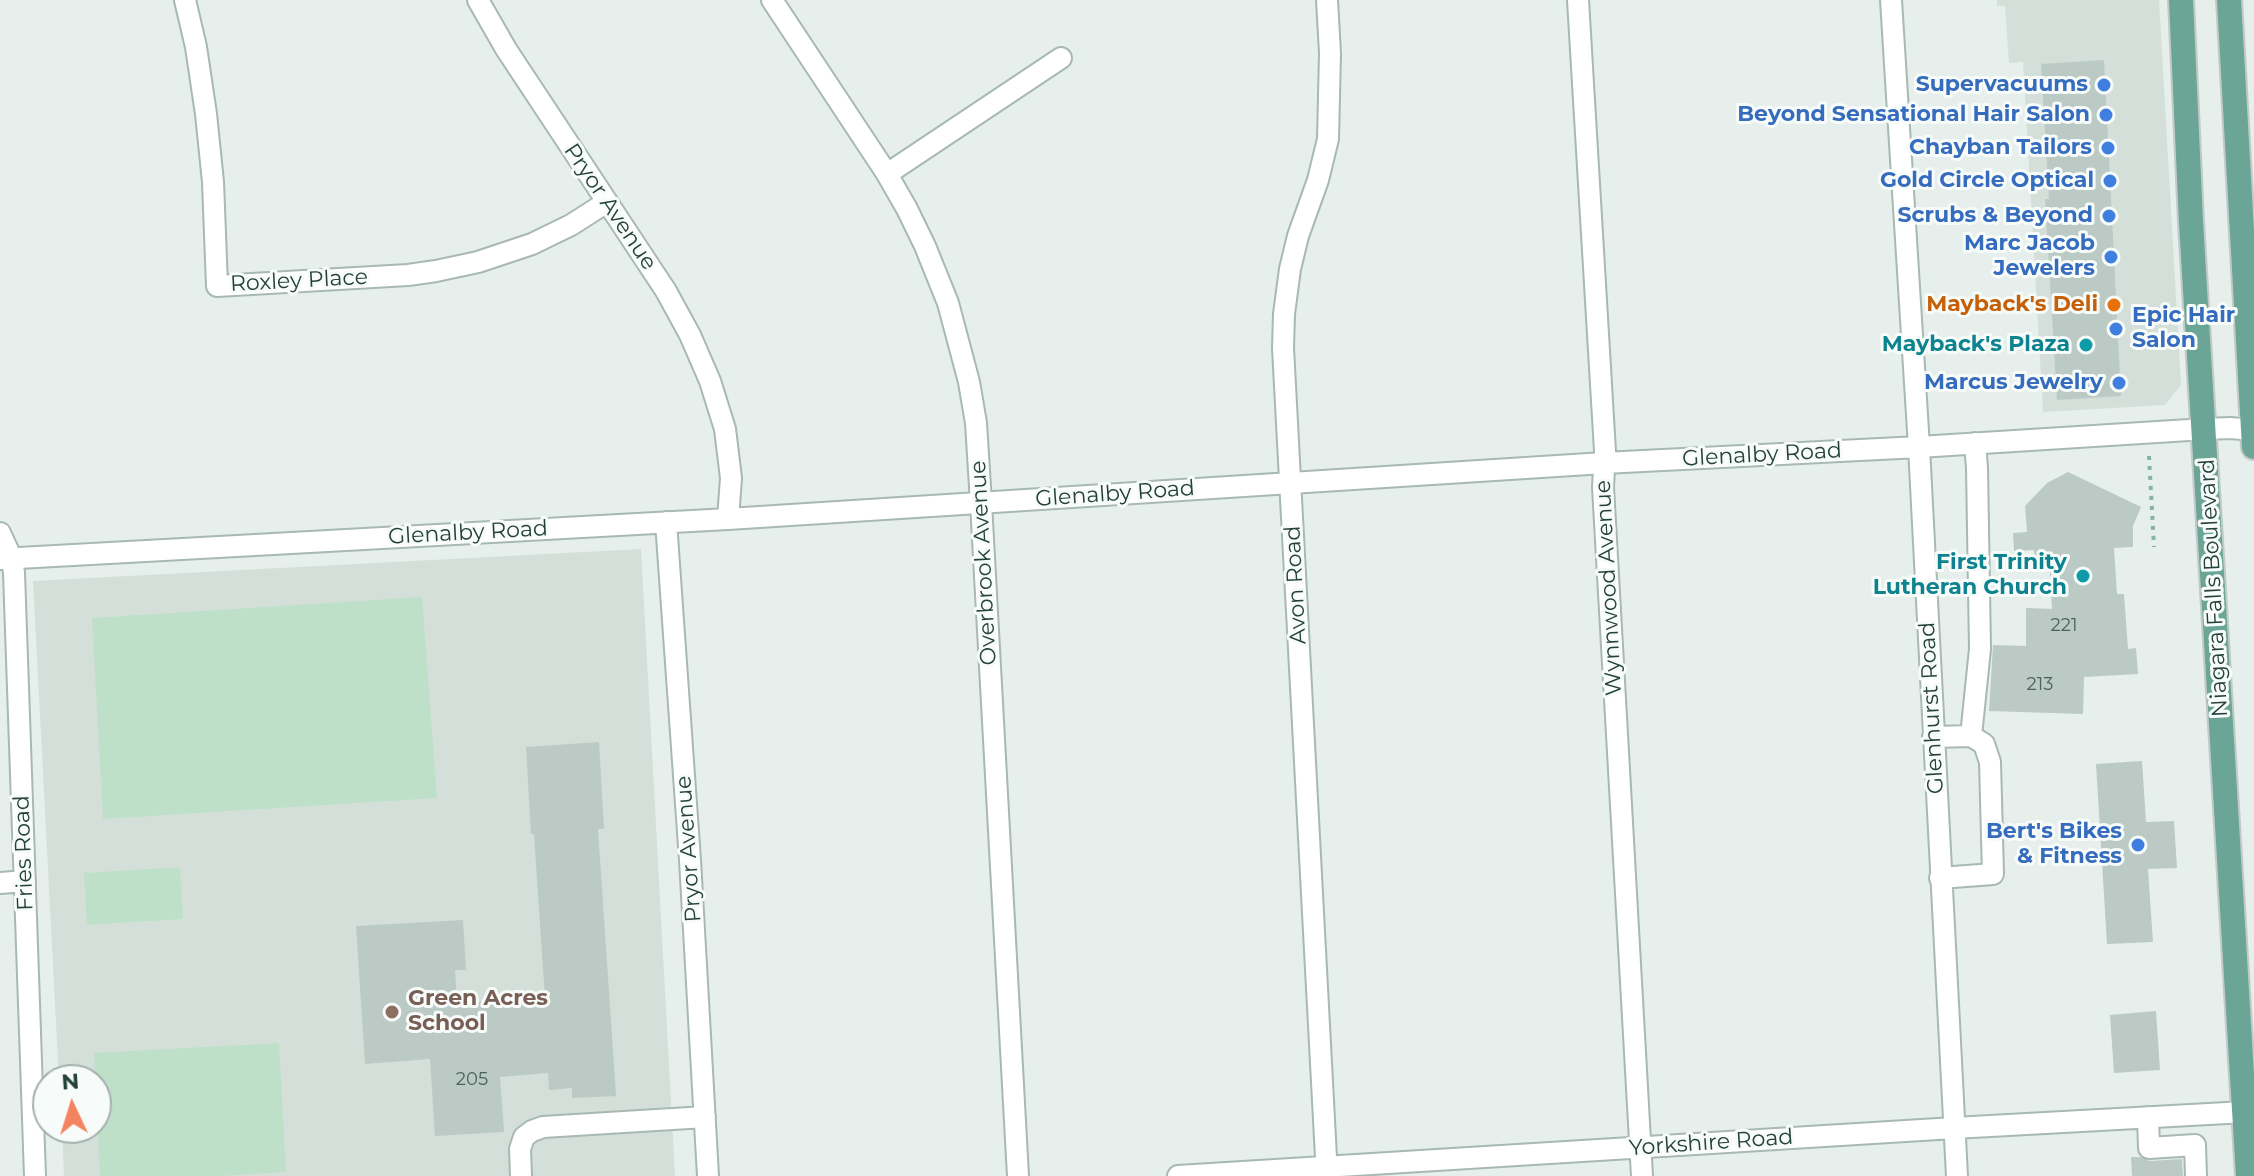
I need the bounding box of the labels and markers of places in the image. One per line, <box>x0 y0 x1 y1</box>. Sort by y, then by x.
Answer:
place label: Supervacuums <box>1916 72 2088 98</box>
marker: Supervacuums <box>2095 76 2113 94</box>
place label: Beyond Sensational Hair Salon <box>1737 102 2090 128</box>
marker: Beyond Sensational Hair Salon <box>2097 106 2115 124</box>
place label: Chayban Tailors <box>1909 135 2092 161</box>
marker: Chayban Tailors <box>2099 139 2117 157</box>
place label: Gold Circle Optical <box>1880 168 2094 194</box>
marker: Gold Circle Optical <box>2101 172 2119 190</box>
place label: Scrubs & Beyond <box>1898 203 2093 229</box>
marker: Scrubs & Beyond <box>2100 207 2118 225</box>
place label: Marc Jacob Jewelers <box>1964 231 2095 282</box>
marker: Marc Jacob Jewelers <box>2102 248 2120 266</box>
place label: Mayback's Deli <box>1926 292 2098 318</box>
marker: Mayback's Deli <box>2105 296 2123 314</box>
place label: Epic Hair Salon <box>2132 303 2235 354</box>
marker: Epic Hair Salon <box>2107 320 2125 338</box>
place label: Mayback's Plaza <box>1882 332 2070 358</box>
marker: Mayback's Plaza <box>2077 336 2095 354</box>
place label: Marcus Jewelry <box>1924 370 2103 396</box>
marker: Marcus Jewelry <box>2110 374 2128 392</box>
place label: First Trinity Lutheran Church <box>1873 550 2067 602</box>
marker: First Trinity Lutheran Church <box>2074 567 2092 585</box>
place label: Bert's Bikes & Fitness <box>1986 819 2122 870</box>
marker: Bert's Bikes & Fitness <box>2129 836 2147 854</box>
place label: Green Acres School <box>408 986 548 1038</box>
marker: Green Acres School <box>383 1003 401 1021</box>

